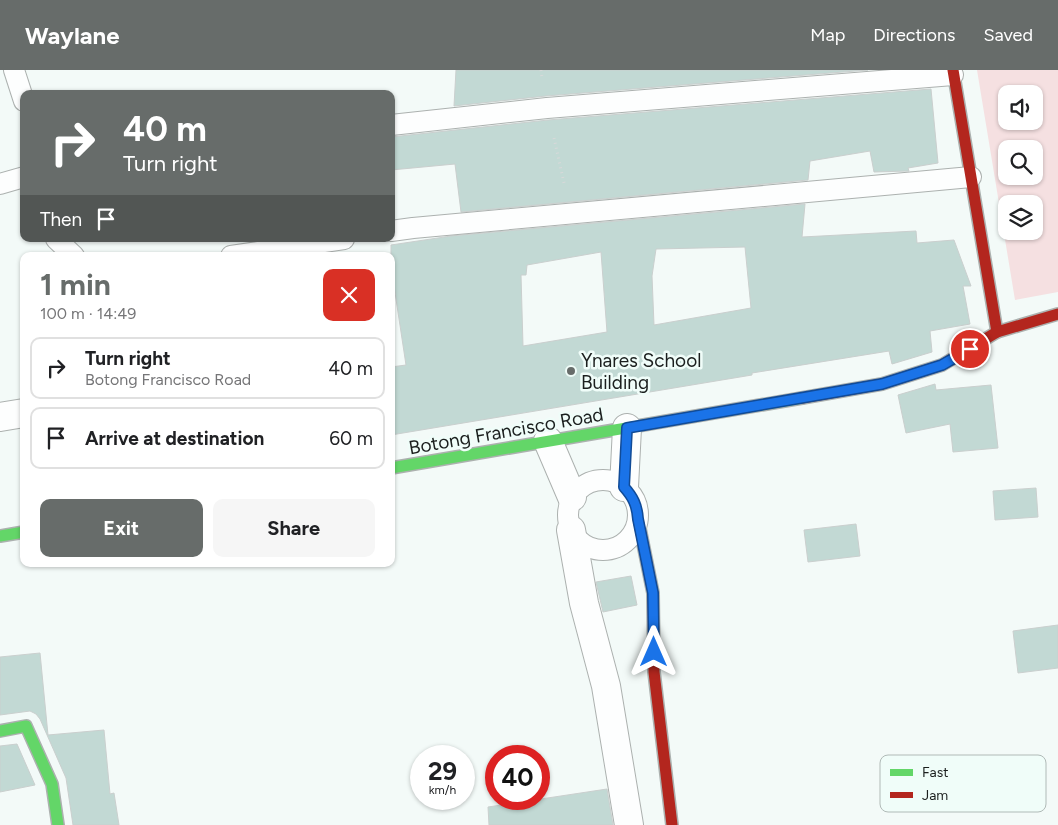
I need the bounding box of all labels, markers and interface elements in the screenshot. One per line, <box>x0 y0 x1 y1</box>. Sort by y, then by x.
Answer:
text: Waylane <box>25 21 120 50</box>
text: Map <box>810 24 845 46</box>
text: Directions <box>873 24 955 46</box>
text: Saved <box>983 24 1033 46</box>
map controls <box>998 85 1043 240</box>
button: sound <box>998 85 1043 130</box>
text: 40 m <box>123 108 207 150</box>
icon: right <box>40 110 105 175</box>
button: search <box>998 140 1043 185</box>
text: Turn right <box>123 150 218 177</box>
button: layers <box>998 195 1043 240</box>
icon: arrive <box>92 205 120 233</box>
text: Then <box>40 208 82 231</box>
text: 1 min <box>40 266 111 303</box>
button: close <box>323 269 375 321</box>
text: 100 m · 14:49 <box>40 304 136 323</box>
pin <box>949 328 991 370</box>
icon: arrive <box>956 335 984 363</box>
text: Turn right <box>85 347 171 370</box>
place label: Ynares School Building <box>581 349 701 394</box>
icon: right <box>42 354 70 382</box>
text: 40 m <box>328 357 373 380</box>
marker: Ynares School Building <box>565 365 577 377</box>
text: Botong Francisco Road <box>85 370 251 389</box>
street label: Botong Francisco Road <box>407 403 605 459</box>
icon: arrive <box>42 424 70 452</box>
text: Arrive at destination <box>85 427 264 450</box>
text: 60 m <box>329 427 373 450</box>
button: Exit <box>40 499 203 557</box>
button: Share <box>213 499 375 557</box>
position arrow <box>627 625 679 677</box>
speed limit sign: 40 <box>485 745 550 810</box>
legend <box>880 755 1046 812</box>
text: 29 <box>428 756 457 786</box>
text: Fast <box>922 764 948 781</box>
text: km/h <box>429 783 456 797</box>
text: Jam <box>922 787 948 804</box>

